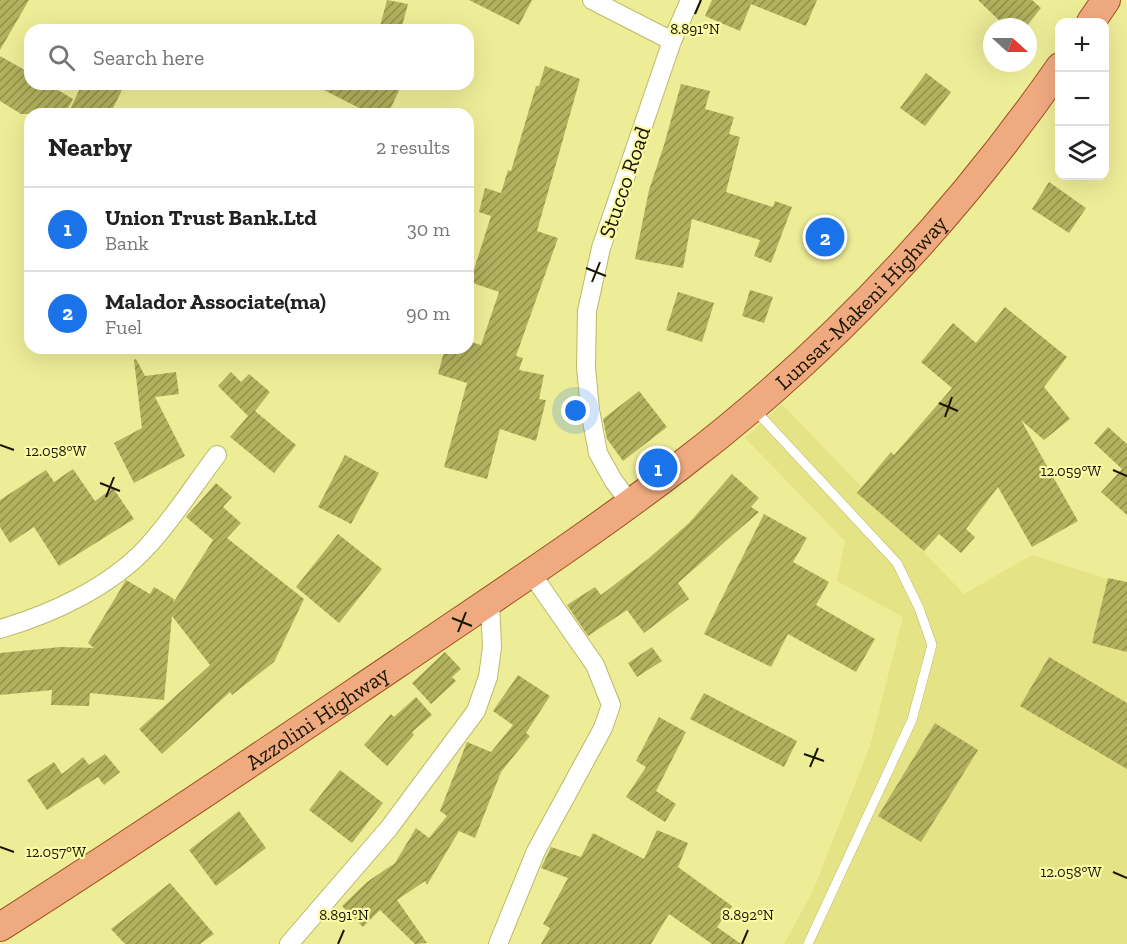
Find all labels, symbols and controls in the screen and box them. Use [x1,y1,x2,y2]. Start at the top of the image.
north arrow [983,18,1037,72]
map controls [1055,18,1109,180]
button: + [1055,18,1109,72]
text: 8.891°N [670,20,720,38]
search box [24,24,474,90]
icon: search [45,41,78,74]
text: Search here [93,44,204,71]
button: − [1055,72,1109,126]
street label: Stucco Road [593,123,656,241]
button: layers [1055,126,1109,180]
text: Nearby [48,131,132,163]
text: 2 results [376,135,450,159]
text: Union Trust Bank.Ltd [105,204,317,231]
street label: Lunsar-Makeni Highway [770,210,953,395]
pin: 2 [806,214,844,260]
text: 1 [63,217,72,241]
text: 30 m [407,217,450,241]
text: Bank [105,231,149,255]
text: Malador Associate(ma) [105,288,326,315]
text: 2 [62,301,73,325]
text: 90 m [406,301,450,325]
text: Fuel [105,315,142,339]
your location [561,396,590,425]
text: 12.058°W [26,442,86,460]
pin: 1 [638,446,678,490]
text: 12.059°W [1041,462,1101,480]
street label: Azzolini Highway [241,660,395,776]
text: 12.057°W [26,843,86,861]
text: 12.058°W [1041,863,1101,881]
text: 8.891°N [319,906,369,924]
text: 8.892°N [722,906,774,924]

